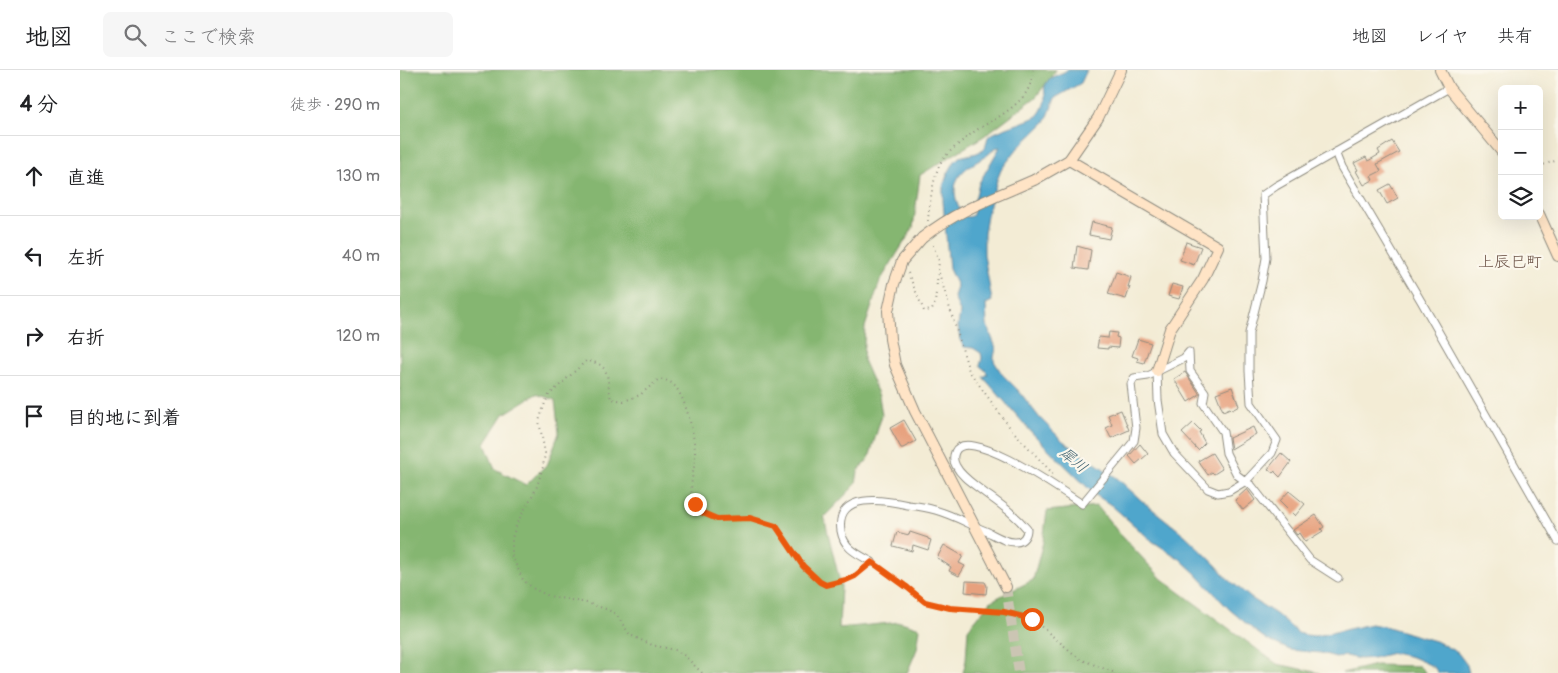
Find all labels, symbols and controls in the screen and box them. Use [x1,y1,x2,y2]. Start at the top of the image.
search box [103,12,453,57]
icon: search [121,21,149,49]
text: 地図 [25,23,73,52]
text: ここで検索 [161,25,256,49]
text: 地図 [1352,25,1388,48]
text: レイヤ [1416,25,1469,48]
text: 共有 [1497,25,1533,48]
map controls [1498,85,1543,220]
button: + [1498,85,1543,130]
text: 4 分 [20,91,58,118]
text: 徒歩 · 290 m [290,95,380,115]
button: − [1498,130,1543,175]
icon: ahead [20,162,48,190]
text: 直進 [67,166,105,190]
text: 130 m [336,166,380,186]
button: layers [1498,175,1543,220]
icon: left [20,242,48,270]
text: 左折 [67,246,105,270]
text: 40 m [342,246,380,266]
district label: 上辰巳町 [1478,252,1542,272]
icon: right [20,322,48,350]
text: 右折 [67,326,105,350]
text: 120 m [336,326,380,346]
icon: arrive [20,402,48,430]
text: 目的地に到着 [67,406,181,430]
water label: 犀川 [1056,443,1091,477]
route end [684,493,707,516]
route start [1021,608,1044,631]

